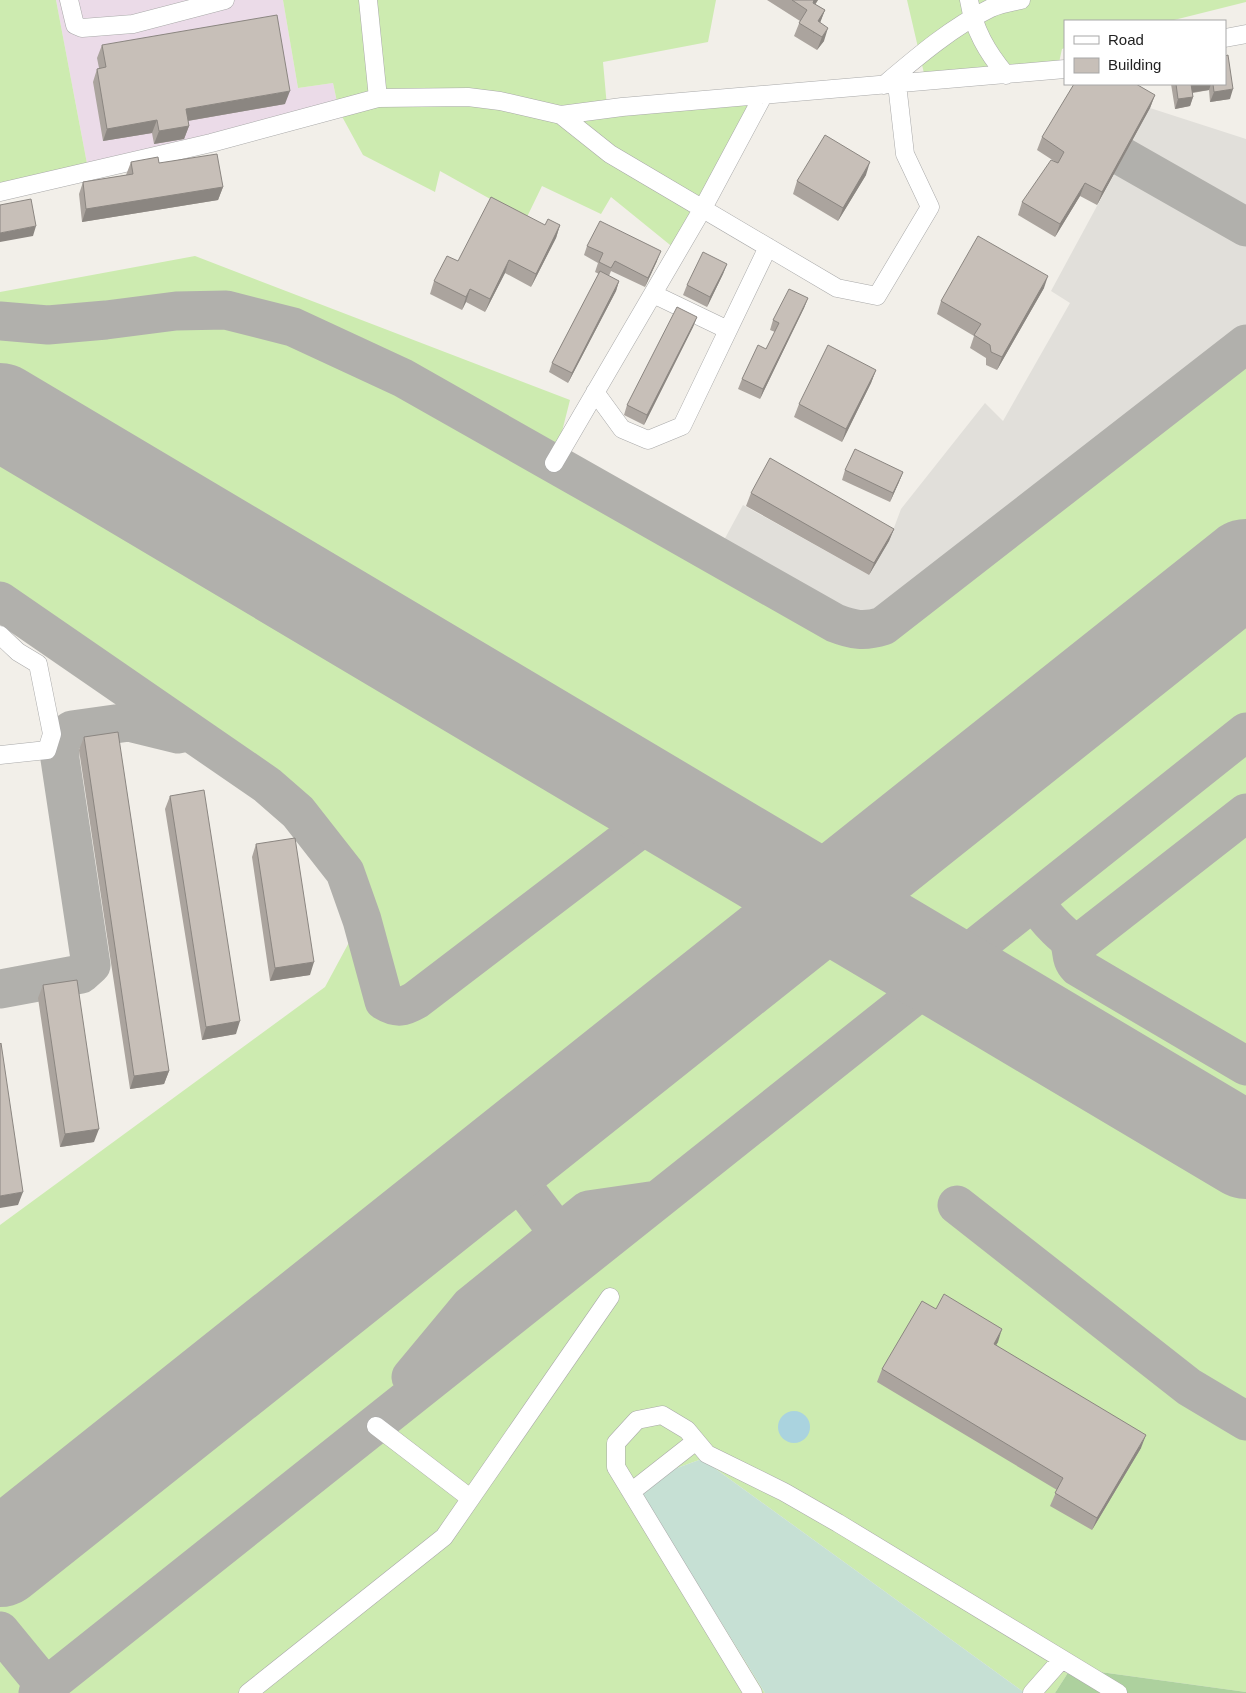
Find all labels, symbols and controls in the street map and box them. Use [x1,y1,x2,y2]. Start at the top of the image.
legend [1064,20,1226,85]
text: Road [1108,31,1144,48]
text: Building [1108,56,1161,73]

